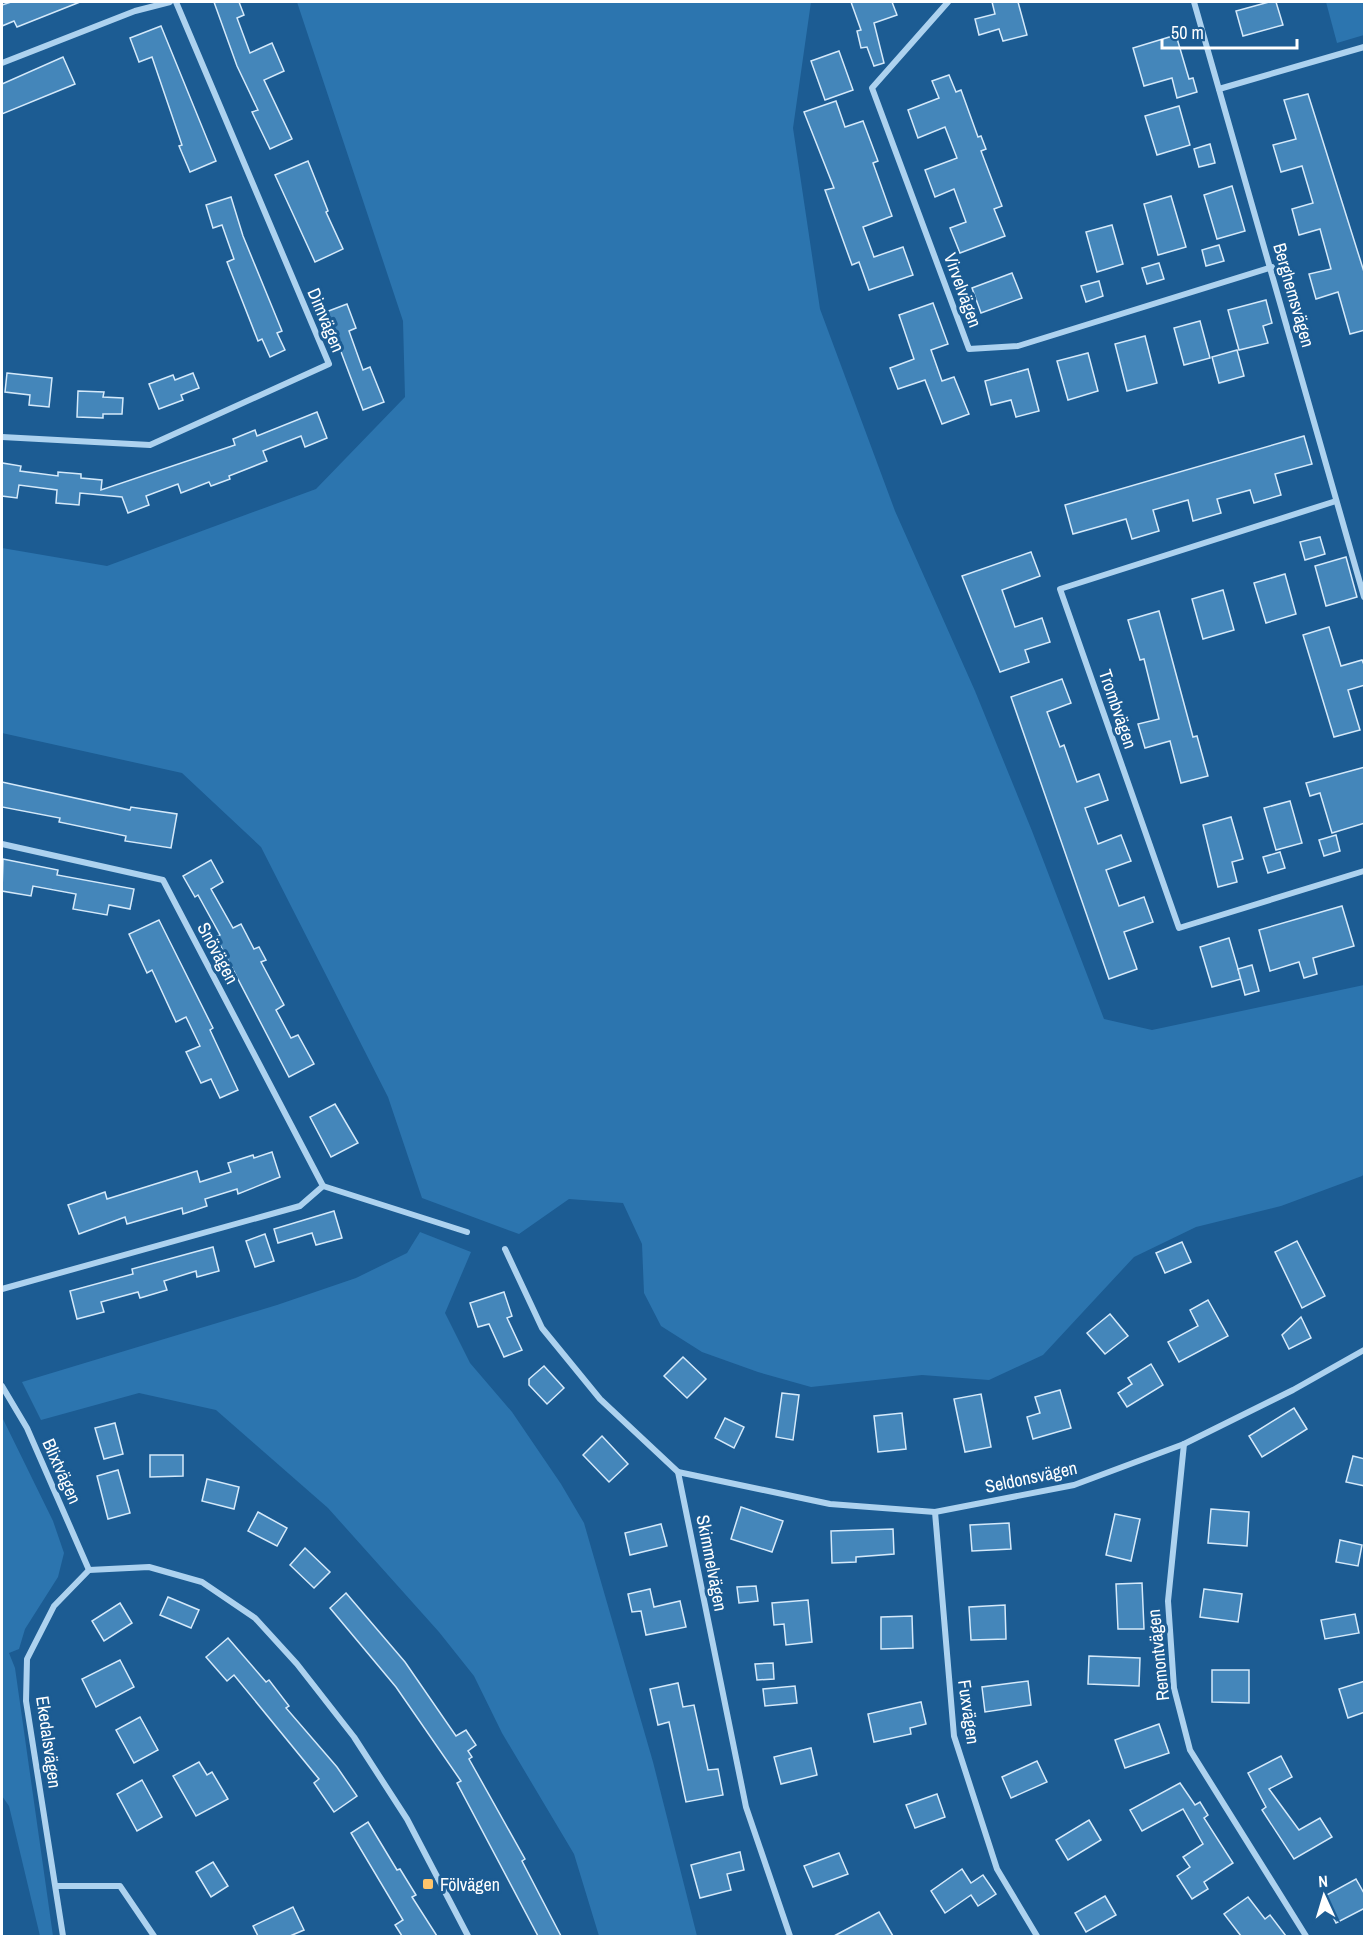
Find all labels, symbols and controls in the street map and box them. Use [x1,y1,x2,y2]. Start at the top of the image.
scale bar [1162,12,1297,50]
text: 50 m [1171,20,1204,45]
street label: Berghemsvägen [1267,240,1321,350]
street label: Virvelvägen [938,249,988,331]
street label: Dimvägen [301,284,351,356]
street label: Trombvägen [1093,666,1143,752]
street label: Snövägen [191,918,245,988]
street label: Blixtvägen [37,1434,87,1508]
street label: Seldonsvägen [983,1455,1079,1499]
street label: Skimmelvägen [690,1513,734,1613]
street label: Remontvägen [1141,1608,1175,1702]
street label: Fuxvägen [952,1678,986,1746]
street label: Ekedalsvägen [30,1694,68,1790]
north arrow [1294,1866,1354,1926]
text: N [1317,1870,1328,1892]
place label: Fölvägen [440,1872,500,1897]
marker: Fölvägen [421,1877,435,1891]

